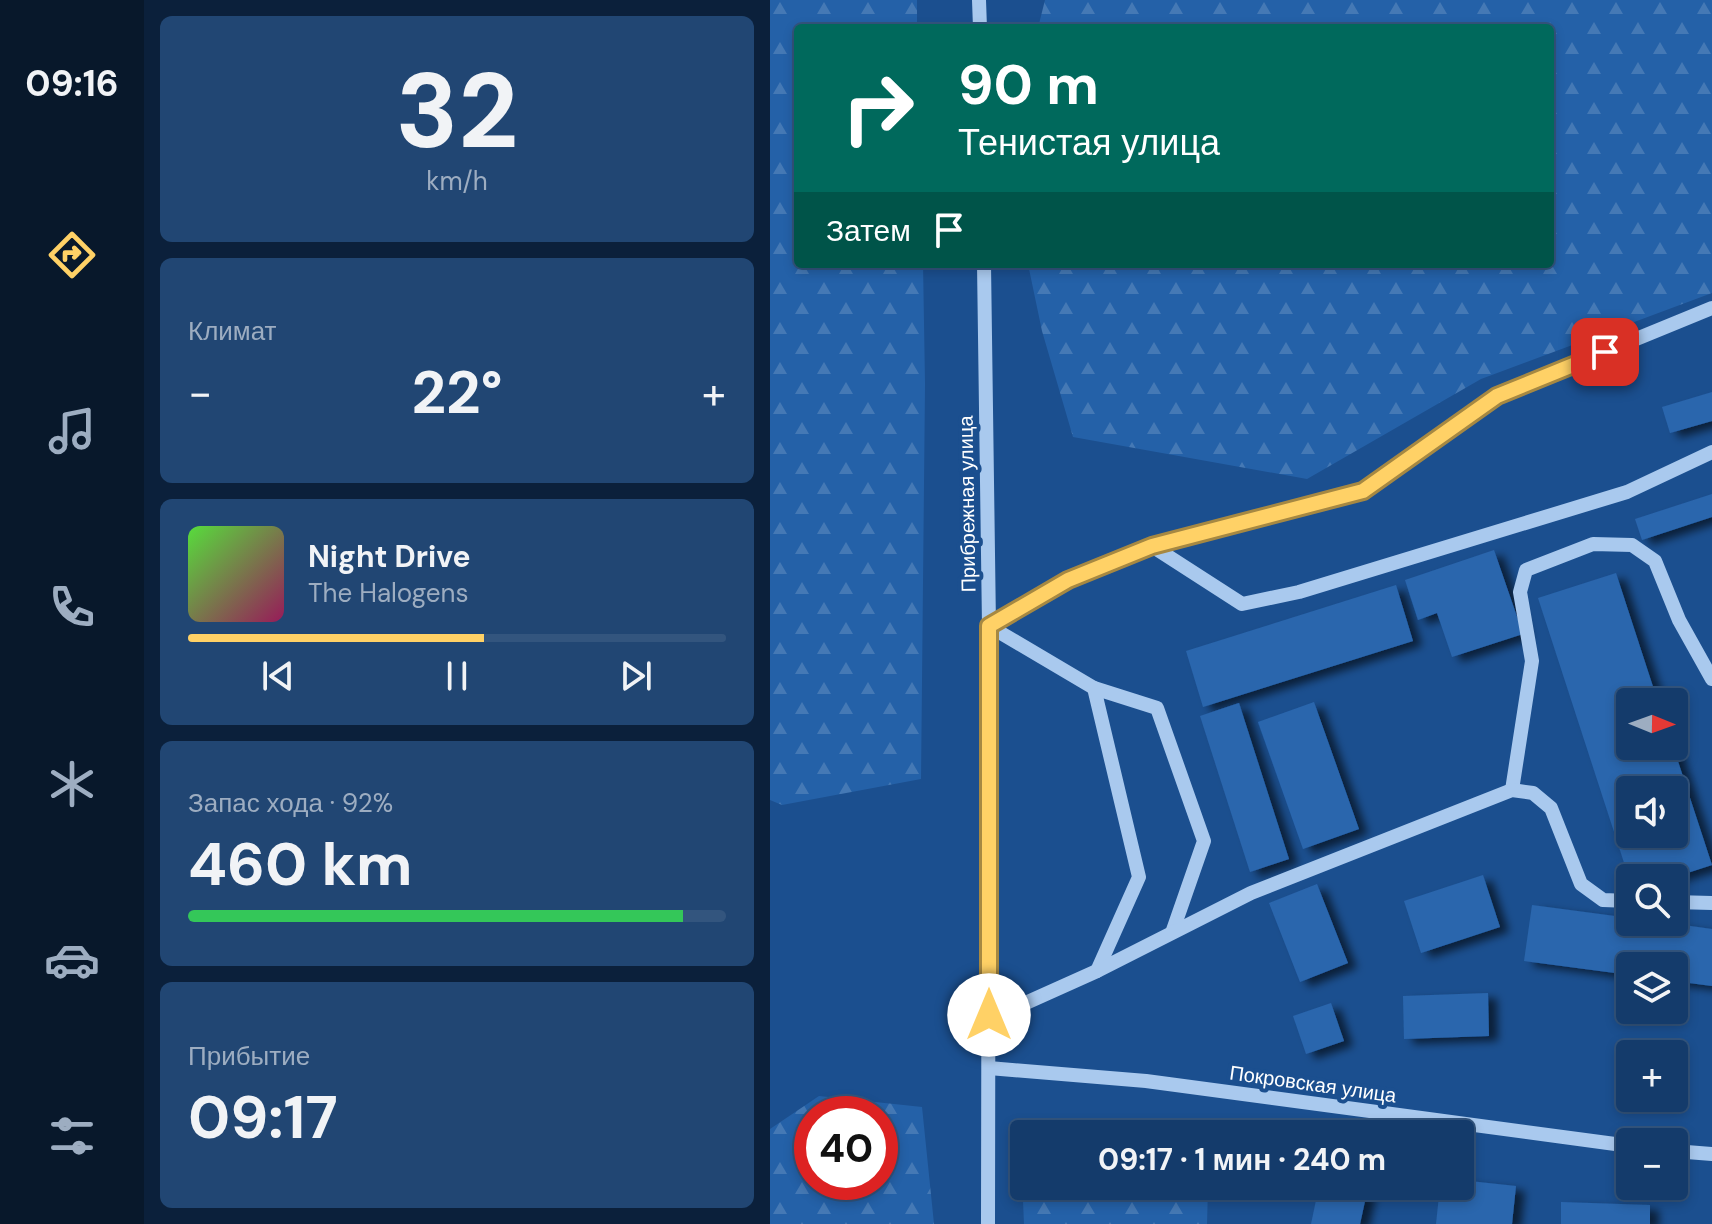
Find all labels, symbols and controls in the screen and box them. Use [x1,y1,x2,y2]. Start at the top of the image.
text: 32 [396,44,518,179]
text: 90 m [958,48,1099,121]
icon: right [826,56,930,160]
text: 09:16 [25,60,119,107]
text: Тенистая улица [958,119,1220,166]
text: km/h [426,164,488,198]
icon: arrive [927,208,971,252]
text: Затем [826,211,911,250]
icon: directions [44,227,100,283]
text: Климат [188,314,277,348]
pin [1571,318,1639,386]
icon: arrive [1583,330,1627,374]
text: 22° [411,353,503,432]
text: − [188,364,212,422]
text: + [702,364,726,422]
icon: music [44,403,100,459]
street label: Прибрежная улица [952,414,982,593]
text: Night Drive [308,537,471,576]
text: The Halogens [308,576,468,610]
icon: phone [44,579,100,635]
icon: previous [256,654,300,698]
icon: pause [435,654,479,698]
icon: next [614,654,658,698]
north arrow [1616,688,1688,760]
map controls [1616,688,1688,1200]
icon: climate [44,756,100,812]
button: sound [1616,776,1688,848]
text: Запас хода · 92% [188,786,393,820]
text: 460 km [188,825,413,904]
button: search [1616,864,1688,936]
icon: car [44,932,100,988]
button: layers [1616,952,1688,1024]
position arrow [947,973,1031,1057]
text: Прибытие [188,1039,310,1073]
button: + [1616,1040,1688,1112]
street label: Покровская улица [1228,1059,1399,1109]
text: 09:17 [188,1078,338,1157]
speed limit sign: 40 [794,1096,898,1200]
icon: filters [44,1108,100,1164]
button: − [1616,1128,1688,1200]
text: 09:17 · 1 мин · 240 m [1098,1140,1386,1179]

